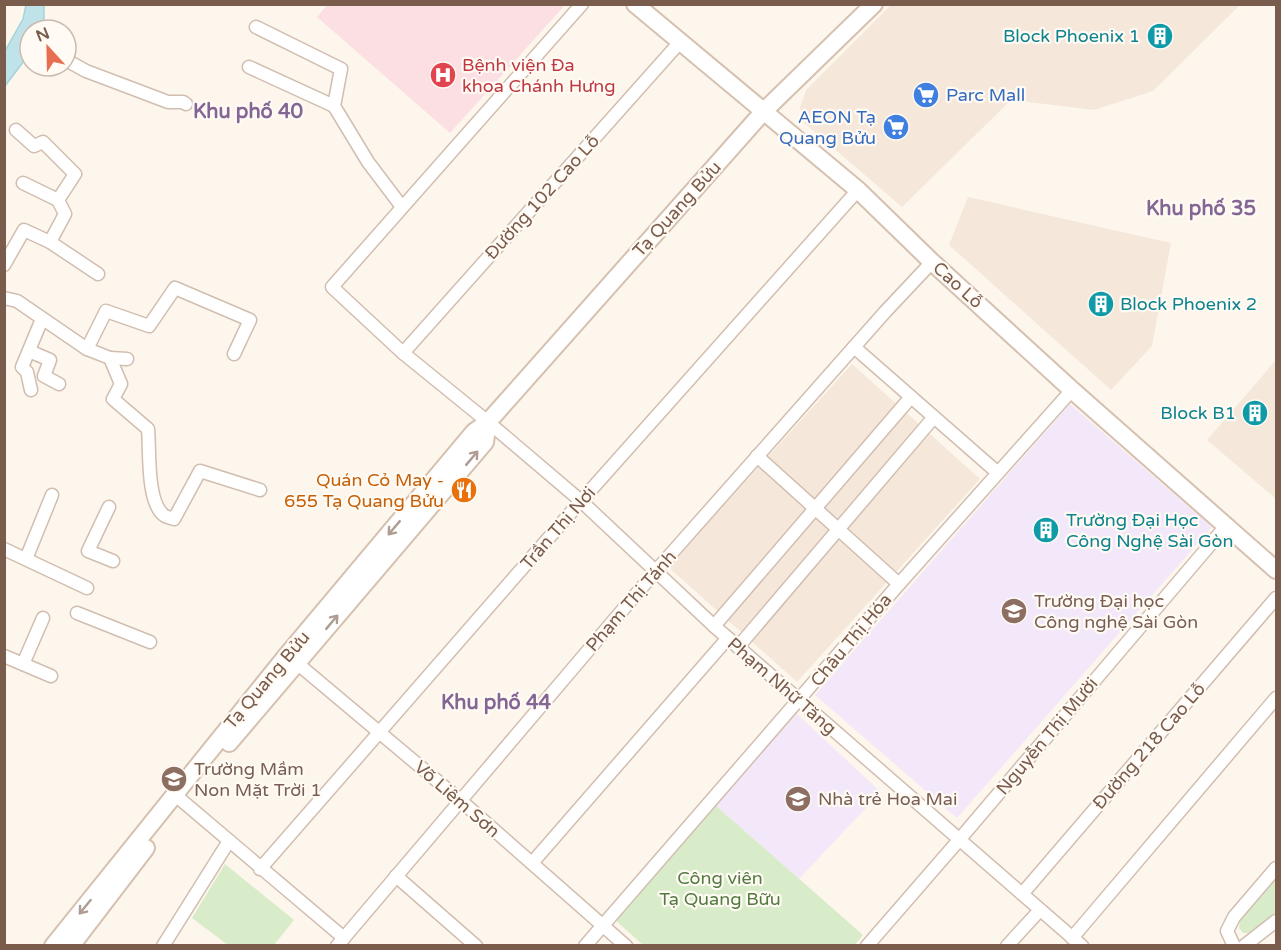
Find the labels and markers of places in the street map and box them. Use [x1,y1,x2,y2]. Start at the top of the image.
building icon: Block Phoenix 1 [1145,21,1175,51]
place label: Block Phoenix 1 [1003,25,1140,47]
place label: Bệnh viện Đa khoa Chánh Hưng [462,54,616,97]
hospital icon: Bệnh viện Đa khoa Chánh Hưng [428,60,458,90]
supermarket icon: Parc Mall [911,80,941,110]
place label: Parc Mall [946,84,1025,106]
place label: AEON Tạ Quang Bửu [779,106,876,149]
supermarket icon: AEON Tạ Quang Bửu [881,112,911,142]
building icon: Block Phoenix 2 [1086,289,1116,319]
place label: Block Phoenix 2 [1120,293,1257,315]
building icon: Block B1 [1240,398,1270,428]
place label: Block B1 [1160,402,1236,424]
place label: Quán Cỏ May - 655 Tạ Quang Bửu [284,469,444,512]
restaurant icon: Quán Cỏ May - 655 Tạ Quang Bửu [449,475,479,505]
place label: Trường Đại Học Công Nghệ Sài Gòn [1066,509,1233,552]
building icon: Trường Đại Học Công Nghệ Sài Gòn [1031,515,1061,545]
place label: Trường Đại học Công nghệ Sài Gòn [1034,590,1198,633]
school or university icon: Trường Đại học Công nghệ Sài Gòn [999,596,1029,626]
place label: Trường Mầm Non Mặt Trời 1 [194,758,322,801]
school or university icon: Trường Mầm Non Mặt Trời 1 [159,764,189,794]
school or university icon: Nhà trẻ Hoa Mai [783,784,813,814]
place label: Nhà trẻ Hoa Mai [818,788,957,810]

